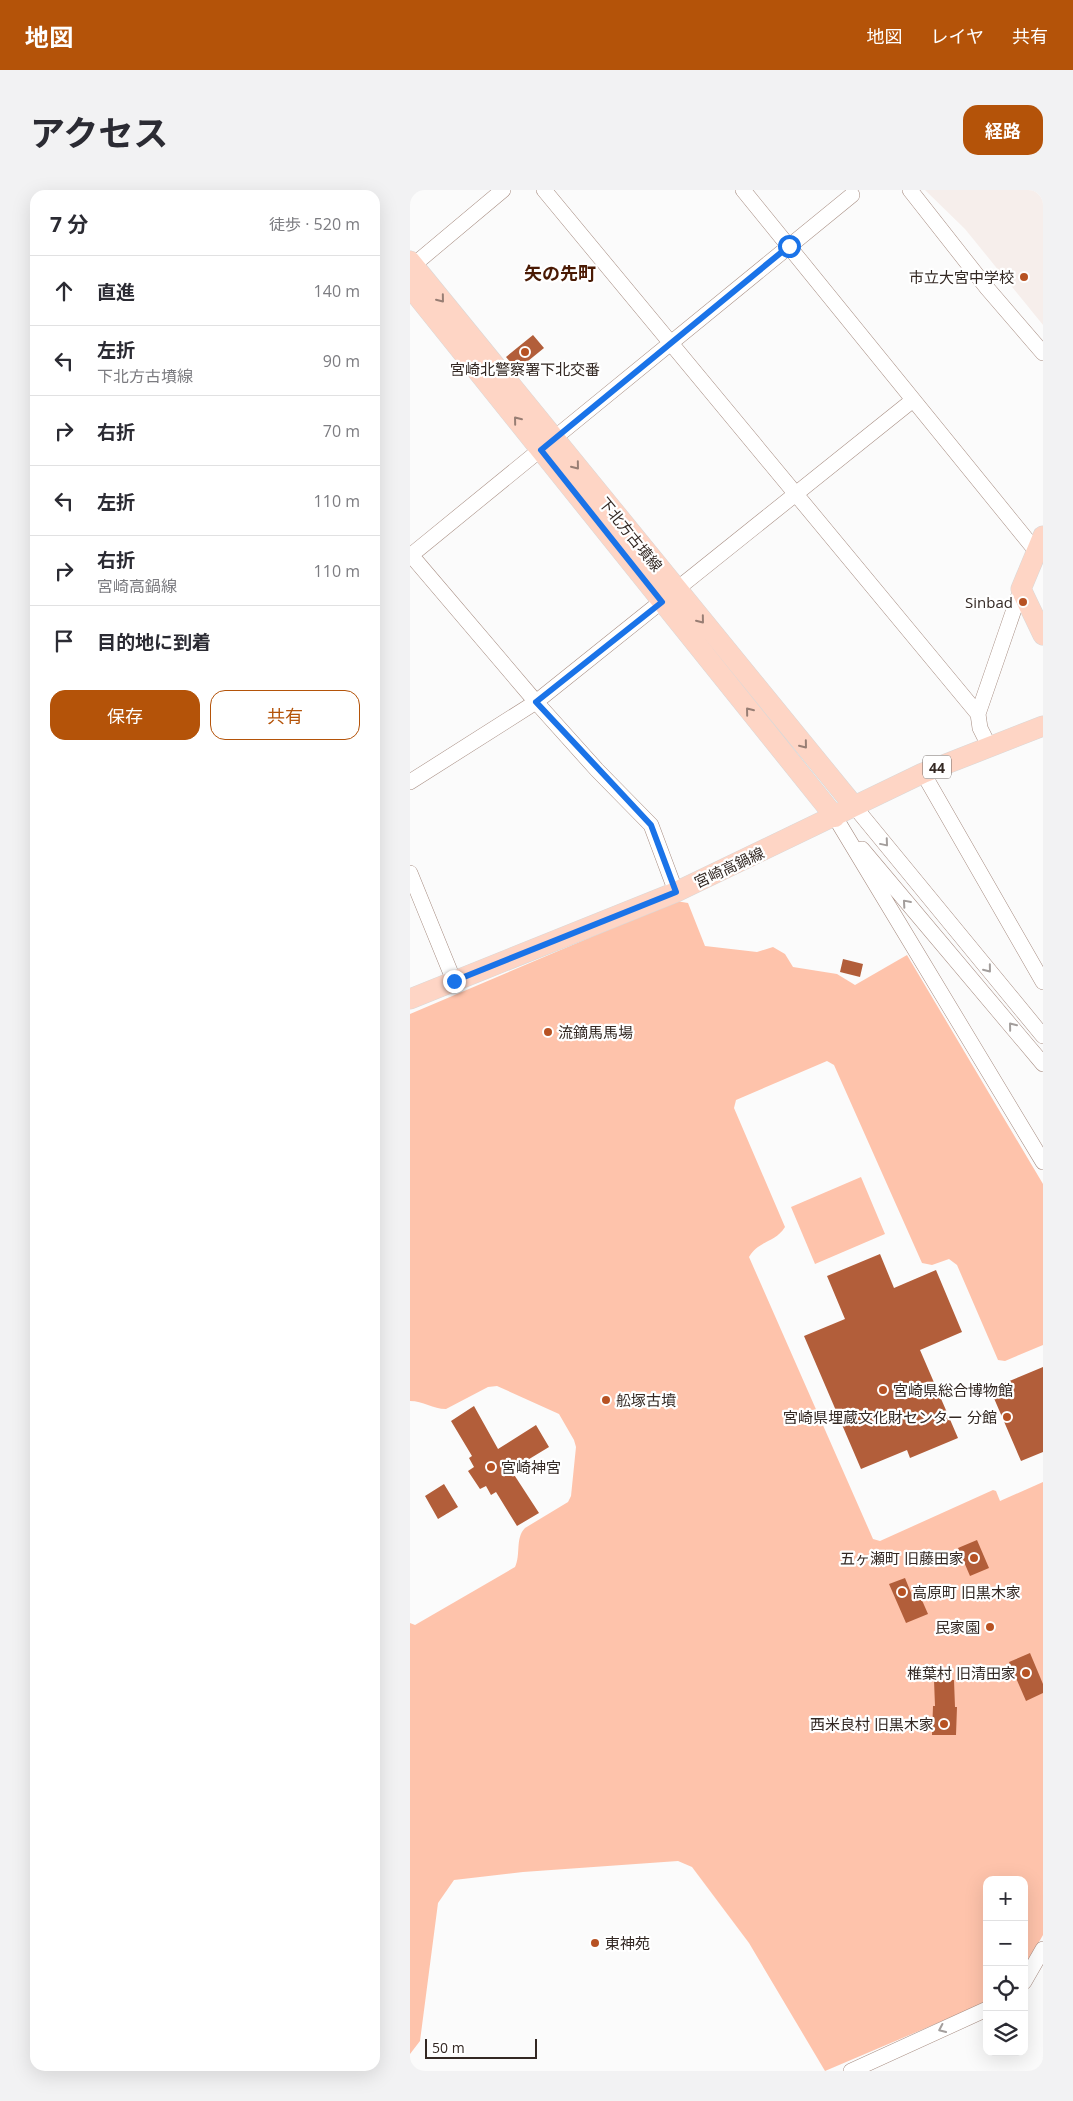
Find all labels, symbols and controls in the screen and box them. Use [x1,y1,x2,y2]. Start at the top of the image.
text: 地図 [25,20,73,53]
text: 地図 [867,24,903,48]
text: レイヤ [931,24,984,48]
text: 共有 [1012,24,1048,48]
button: 経路 [963,105,1043,155]
text: アクセス [30,109,168,156]
text: 7 分 [50,210,88,238]
text: 徒歩 · 520 m [269,213,360,235]
route start [778,235,801,258]
district label: 矢の先町 [524,261,596,285]
place label: 市立大宮中学校 [909,267,1014,287]
marker: 市立大宮中学校 [1018,271,1030,283]
icon: ahead [50,277,78,305]
text: 直進 [97,279,135,305]
text: 140 m [314,280,360,302]
one-way arrow [435,294,444,303]
text: 左折 [97,337,135,363]
marker: 宮崎北警察署下北交番 [519,346,531,358]
icon: left [50,347,78,375]
text: 90 m [323,350,360,372]
place label: 宮崎北警察署下北交番 [450,359,600,379]
text: 下北方古墳線 [97,365,193,387]
icon: right [50,417,78,445]
one-way arrow [514,417,522,426]
text: 右折 [97,419,135,445]
text: 70 m [323,420,360,442]
one-way arrow [570,461,579,470]
icon: left [50,487,78,515]
text: 左折 [97,489,135,515]
text: 110 m [314,490,360,512]
street label: 下北方古墳線 [595,493,667,575]
text: 右折 [97,547,135,573]
icon: right [50,557,78,585]
text: 110 m [314,560,360,582]
text: 宮崎高鍋線 [97,575,177,597]
place label: Sinbad [965,592,1013,612]
marker: Sinbad [1017,596,1029,608]
one-way arrow [695,614,704,623]
icon: arrive [50,627,78,655]
text: 目的地に到着 [97,629,211,655]
button: 保存 [50,690,200,740]
button: 共有 [210,690,360,740]
one-way arrow [747,708,755,717]
one-way arrow [798,739,806,748]
road number: 44 [923,756,951,778]
one-way arrow [879,838,888,847]
street label: 宮崎高鍋線 [691,842,767,892]
one-way arrow [903,899,912,908]
one-way arrow [983,963,991,972]
route end [443,970,466,993]
place label: 流鏑馬馬場 [558,1022,633,1042]
one-way arrow [1009,1023,1018,1032]
marker: 流鏑馬馬場 [542,1026,554,1038]
place label: 宮崎県総合博物館 [893,1380,1013,1400]
marker: 宮崎県総合博物館 [877,1384,889,1396]
place label: 舩塚古墳 [616,1390,676,1410]
marker: 舩塚古墳 [600,1394,612,1406]
place label: 宮崎県埋蔵文化財センター 分館 [783,1407,997,1427]
marker: 宮崎県埋蔵文化財センター 分館 [1001,1411,1013,1423]
place label: 宮崎神宮 [501,1457,561,1477]
marker: 宮崎神宮 [485,1461,497,1473]
place label: 五ヶ瀬町 旧藤田家 [840,1548,964,1568]
marker: 五ヶ瀬町 旧藤田家 [968,1552,980,1564]
place label: 高原町 旧黒木家 [912,1582,1021,1602]
marker: 高原町 旧黒木家 [896,1586,908,1598]
place label: 民家園 [935,1617,980,1637]
marker: 民家園 [984,1621,996,1633]
place label: 椎葉村 旧清田家 [907,1663,1016,1683]
marker: 椎葉村 旧清田家 [1020,1667,1032,1679]
place label: 西米良村 旧黒木家 [810,1714,934,1734]
marker: 西米良村 旧黒木家 [938,1718,950,1730]
map controls [983,1876,1028,2056]
button: + [983,1876,1028,1921]
button: − [983,1921,1028,1966]
place label: 東神苑 [605,1933,650,1953]
marker: 東神苑 [589,1937,601,1949]
button: locate [983,1966,1028,2011]
button: layers [983,2011,1028,2056]
one-way arrow [938,2023,947,2034]
scale bar [425,2036,538,2059]
text: 50 m [432,2038,465,2057]

